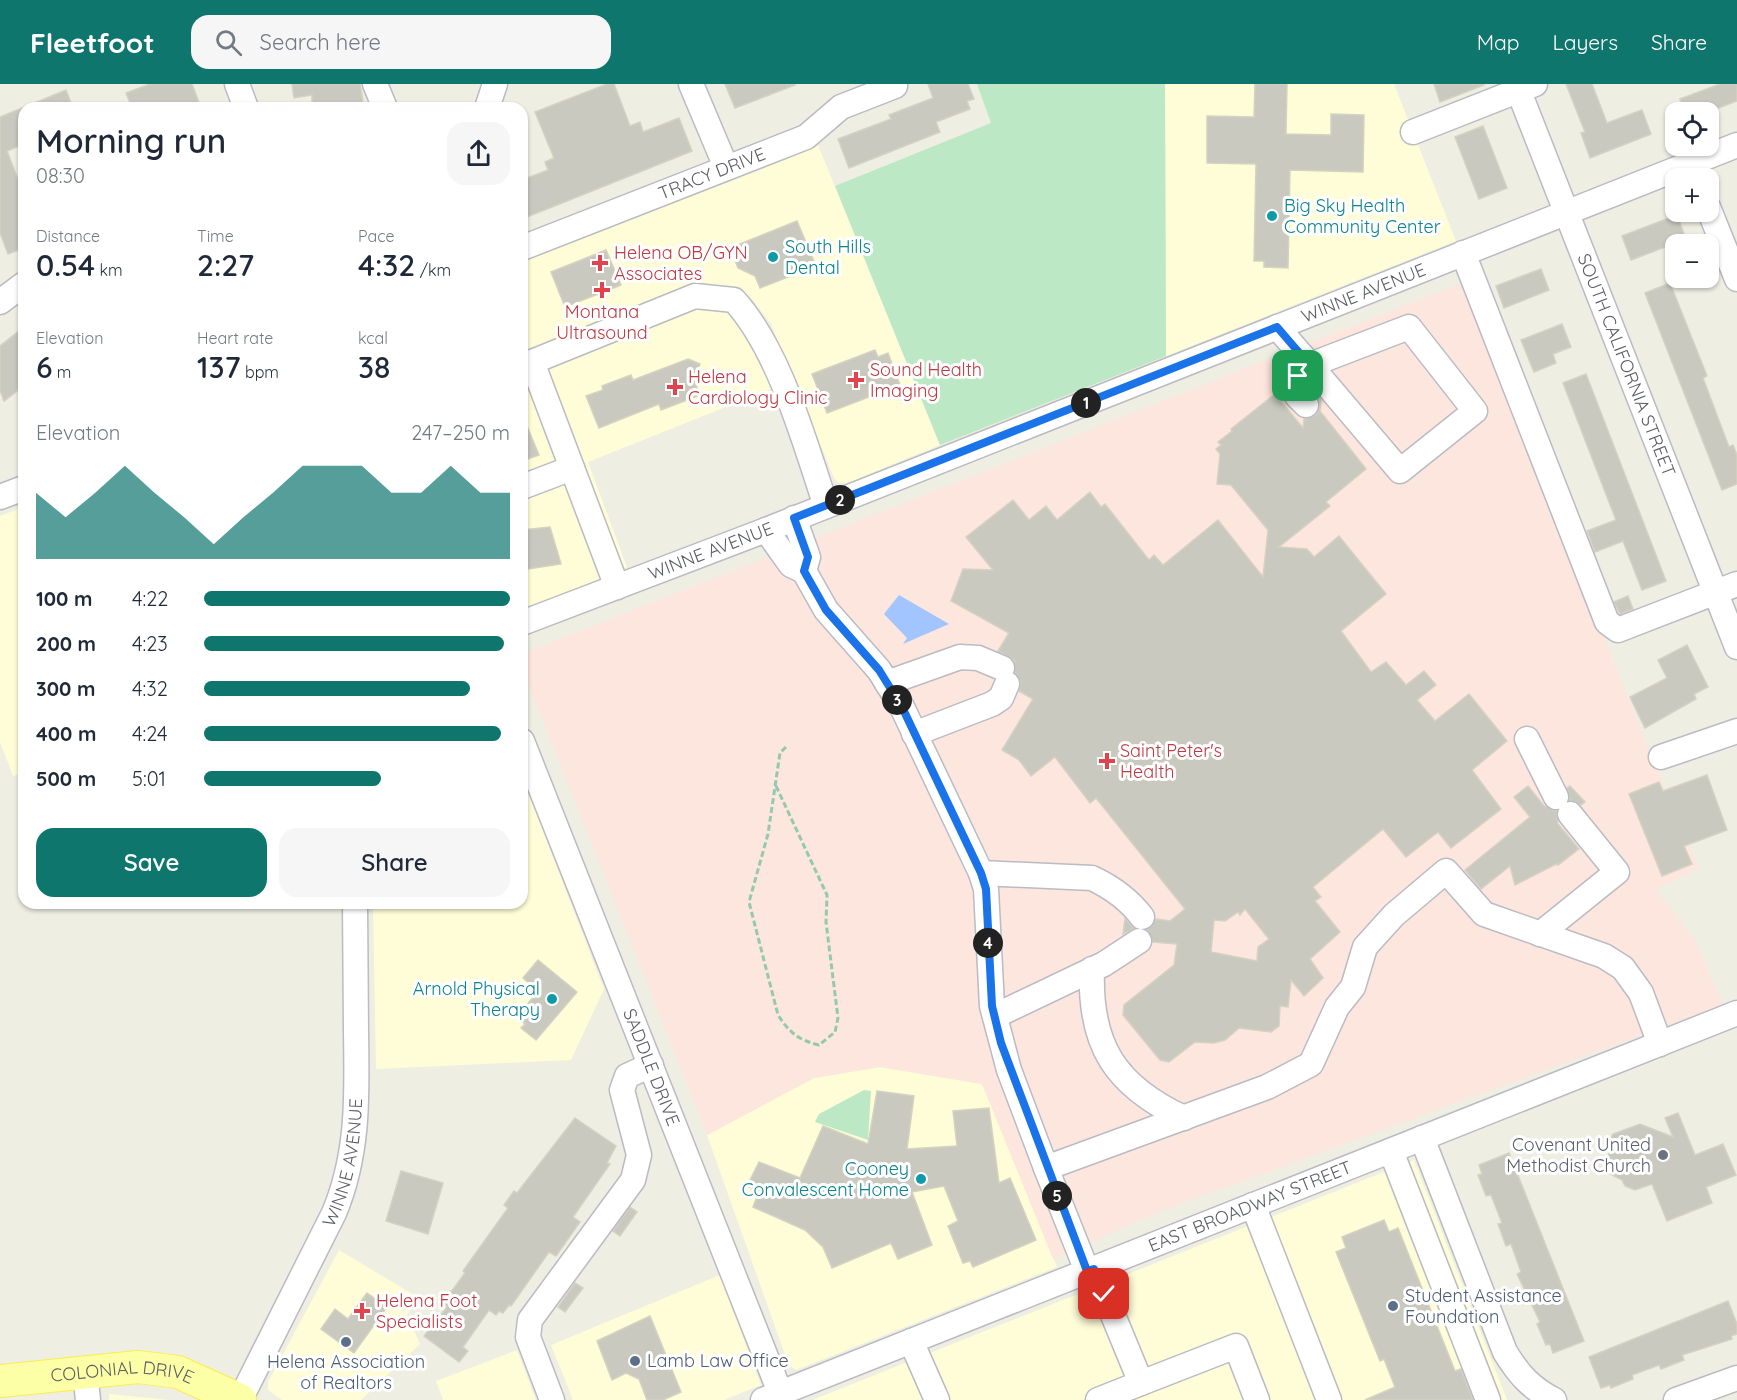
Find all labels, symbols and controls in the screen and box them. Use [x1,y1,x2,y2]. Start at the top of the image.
search box [191,15,611,69]
text: Fleetfoot [30,25,155,60]
icon: search [212,26,245,59]
text: Search here [260,28,381,56]
text: Map [1477,29,1520,55]
text: Layers [1553,29,1618,55]
text: Share [1651,29,1707,55]
map controls [1665,102,1719,288]
button: locate [1665,102,1719,156]
text: Morning run [36,120,226,161]
button: share [447,122,510,185]
street label: TRACY DRIVE [655,142,769,205]
text: 08:30 [36,163,85,188]
button: + [1665,168,1719,222]
place label: Big Sky Health Community Center [1284,194,1441,238]
marker: Big Sky Health Community Center [1265,209,1279,223]
text: Distance [36,226,100,246]
text: Time [197,226,234,246]
text: Pace [358,226,394,246]
button: − [1665,234,1719,288]
place label: South Hills Dental [785,235,871,279]
place label: Helena OB/GYN Associates [614,241,748,285]
text: 0.54 [36,246,95,284]
text: 2:27 [197,246,254,284]
text: 4:32 [358,246,415,284]
marker: South Hills Dental [766,250,780,264]
street label: SOUTH CALIFORNIA STREET [1573,250,1681,480]
marker: Helena OB/GYN Associates [591,254,609,272]
street label: WINNE AVENUE [1298,258,1429,328]
text: km [95,260,123,280]
text: /km [415,260,451,280]
marker: Montana Ultrasound [593,281,611,299]
place label: Montana Ultrasound [556,300,648,344]
text: Elevation [36,328,103,348]
text: Heart rate [197,328,273,348]
text: kcal [358,328,388,348]
text: 6 [36,348,52,386]
text: 137 [197,348,241,386]
text: 38 [358,348,390,386]
pin [1272,350,1323,401]
place label: Sound Health Imaging [870,358,982,402]
icon: arrive [1281,359,1314,392]
text: m [52,362,71,382]
text: bpm [241,362,279,382]
place label: Helena Cardiology Clinic [688,365,827,409]
marker: Sound Health Imaging [847,371,865,389]
marker: Helena Cardiology Clinic [666,378,684,396]
pin: 1 [1071,388,1101,418]
text: 1 [1083,393,1089,413]
text: Elevation [36,420,120,445]
text: 247–250 m [411,420,510,445]
pin: 2 [825,485,855,515]
text: 2 [835,490,845,510]
street label: WINNE AVENUE [645,516,776,585]
text: 100 m [36,586,92,611]
text: 4:22 [132,586,168,611]
text: 200 m [36,631,96,656]
text: 4:23 [132,631,168,656]
text: 300 m [36,676,95,701]
text: 4:32 [132,676,168,701]
pin: 3 [882,685,912,715]
text: 3 [893,690,901,710]
text: 400 m [36,721,96,746]
text: 4:24 [132,721,168,746]
place label: Saint Peter's Health [1120,739,1222,783]
marker: Saint Peter's Health [1098,752,1116,770]
text: 500 m [36,766,96,791]
text: 5:01 [132,766,166,791]
button: Save [36,828,267,897]
button: Share [279,828,510,897]
pin: 4 [973,928,1003,958]
text: 4 [983,933,993,953]
place label: Arnold Physical Therapy [413,977,540,1021]
marker: Arnold Physical Therapy [545,992,559,1006]
street label: SADDLE DRIVE [618,1005,685,1129]
street label: WINNE AVENUE [317,1098,367,1231]
place label: Covenant United Methodist Church [1506,1133,1651,1177]
marker: Covenant United Methodist Church [1656,1148,1670,1162]
street label: EAST BROADWAY STREET [1145,1155,1355,1257]
place label: Cooney Convalescent Home [742,1157,909,1201]
marker: Cooney Convalescent Home [914,1172,928,1186]
pin: 5 [1042,1181,1072,1211]
text: 5 [1052,1186,1062,1206]
pin [1078,1268,1129,1319]
icon: check [1087,1277,1120,1310]
place label: Student Assistance Foundation [1405,1284,1562,1328]
place label: Helena Foot Specialists [376,1289,477,1333]
marker: Student Assistance Foundation [1386,1299,1400,1313]
marker: Helena Foot Specialists [353,1302,371,1320]
marker: Helena Association of Realtors [339,1335,353,1349]
place label: Lamb Law Office [647,1349,789,1372]
place label: Helena Association of Realtors [267,1350,425,1394]
marker: Lamb Law Office [628,1354,642,1368]
street label: COLONIAL DRIVE [49,1355,198,1389]

